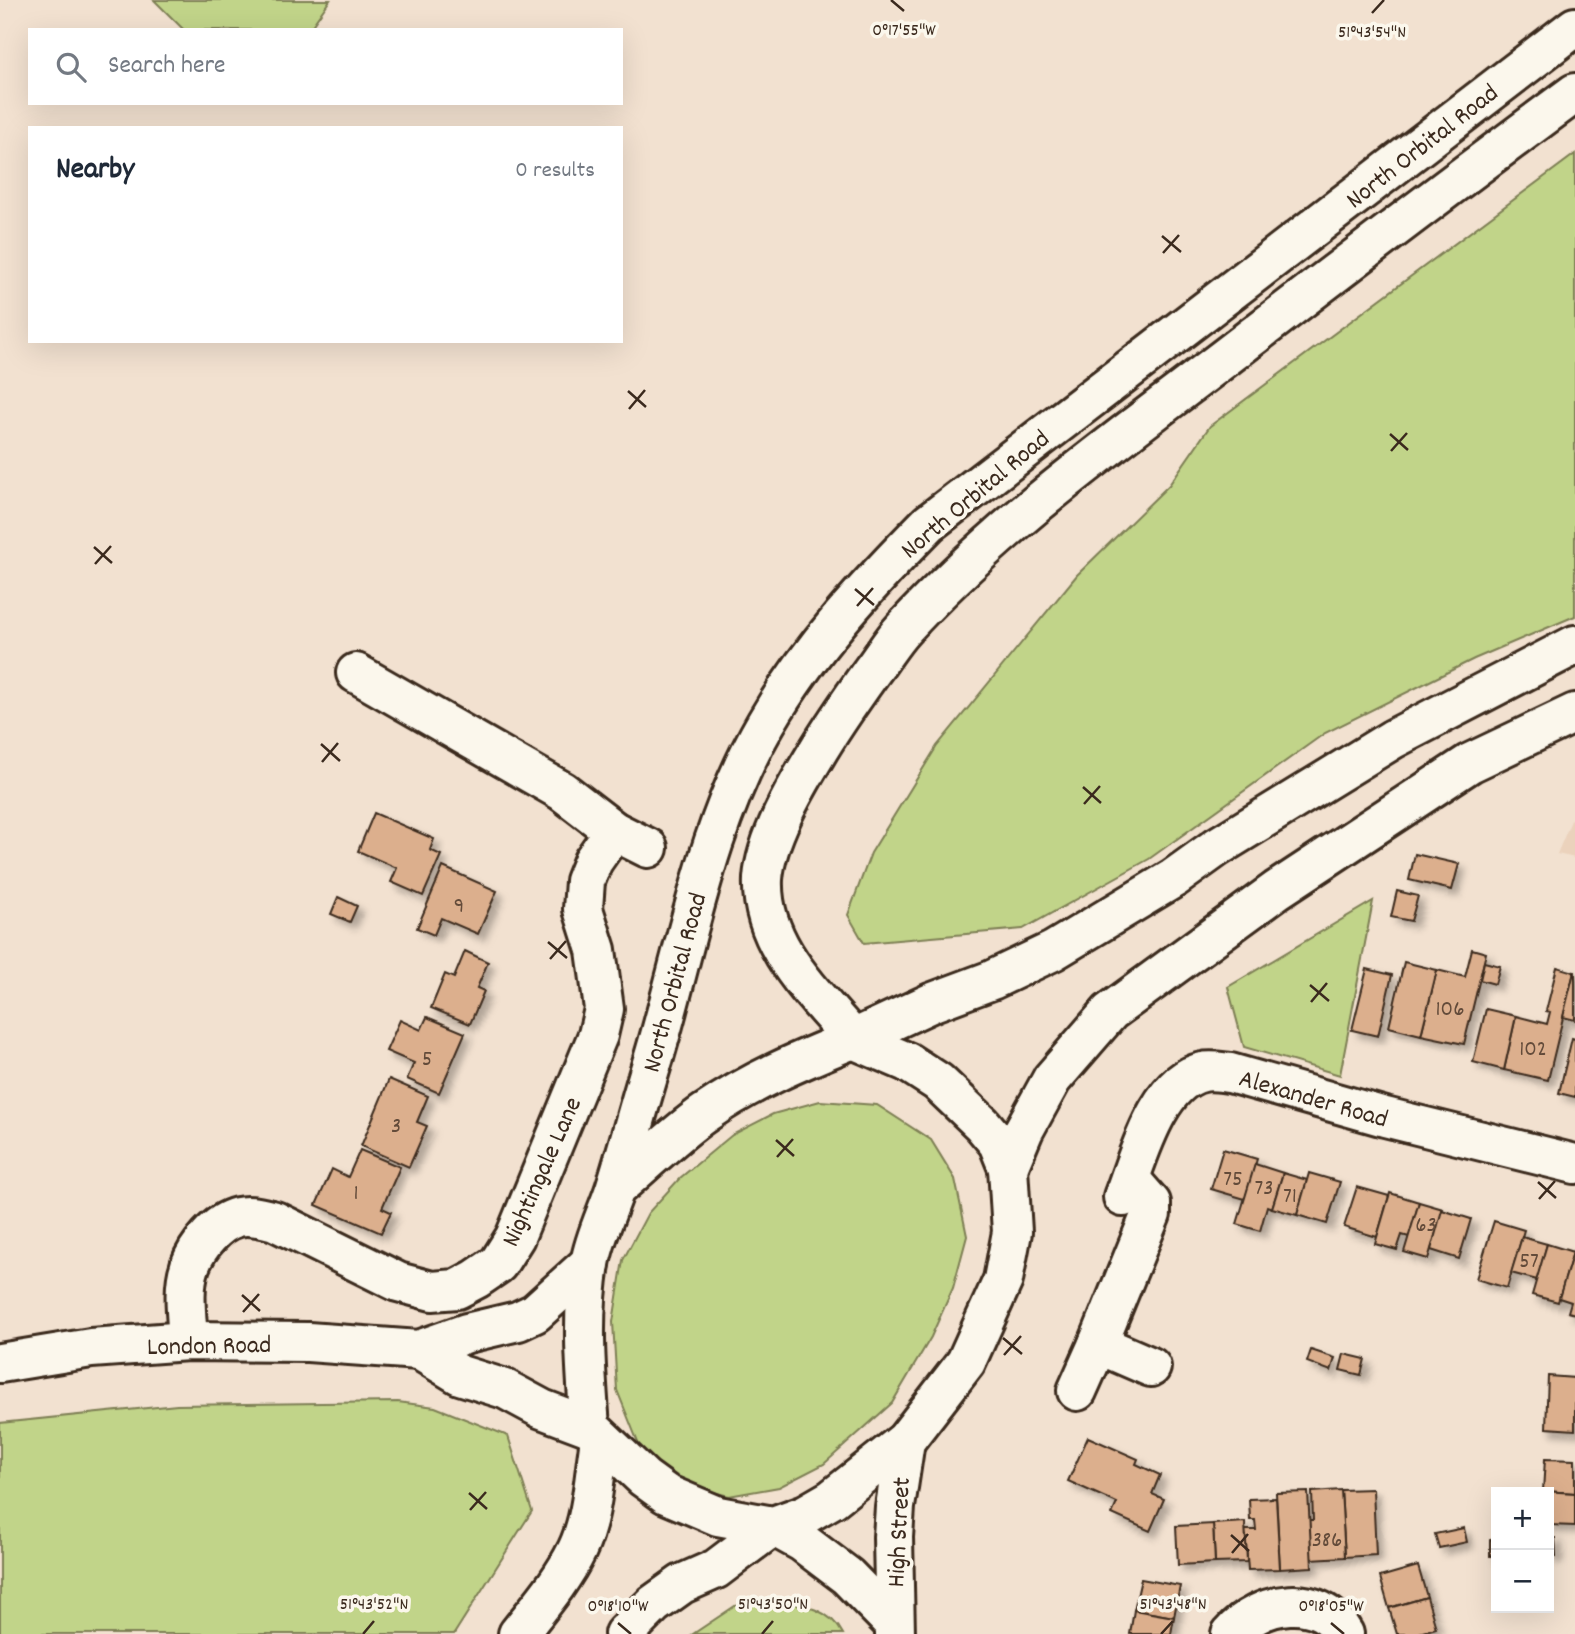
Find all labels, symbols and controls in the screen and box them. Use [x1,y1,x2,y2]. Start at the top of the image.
text: 0°17'55"W [872,19,936,44]
text: 51°43'54"N [1338,21,1406,46]
search box [28,28,623,105]
icon: search [52,48,90,86]
text: Search here [108,48,226,85]
street label: North Orbital Road [1339,76,1507,219]
text: Nearby [56,150,134,193]
text: 0 results [515,155,595,188]
street label: North Orbital Road [894,422,1059,569]
street label: North Orbital Road [635,889,718,1077]
house number: 9 [454,891,464,924]
house number: 106 [1436,994,1464,1027]
house number: 102 [1519,1034,1547,1067]
house number: 5 [422,1044,432,1077]
street label: Alexander Road [1234,1061,1392,1139]
street label: Nightingale Lane [494,1091,593,1253]
house number: 3 [391,1111,401,1144]
house number: 75 [1223,1164,1243,1197]
house number: 73 [1254,1173,1274,1206]
house number: 1 [353,1178,359,1211]
house number: 71 [1283,1181,1297,1214]
house number: 63 [1415,1210,1437,1243]
house number: 57 [1519,1246,1539,1279]
street label: London Road [146,1328,272,1367]
street label: High Street [879,1476,922,1588]
map controls [1491,1487,1554,1613]
button: + [1491,1487,1554,1550]
house number: 386 [1312,1525,1342,1558]
button: − [1491,1550,1554,1613]
text: 51°43'52"N [340,1593,408,1618]
text: 51°43'50"N [738,1593,808,1618]
text: 51°43'48"N [1139,1593,1207,1618]
text: 0°18'10"W [588,1595,649,1620]
text: 0°18'05"W [1298,1595,1364,1620]

